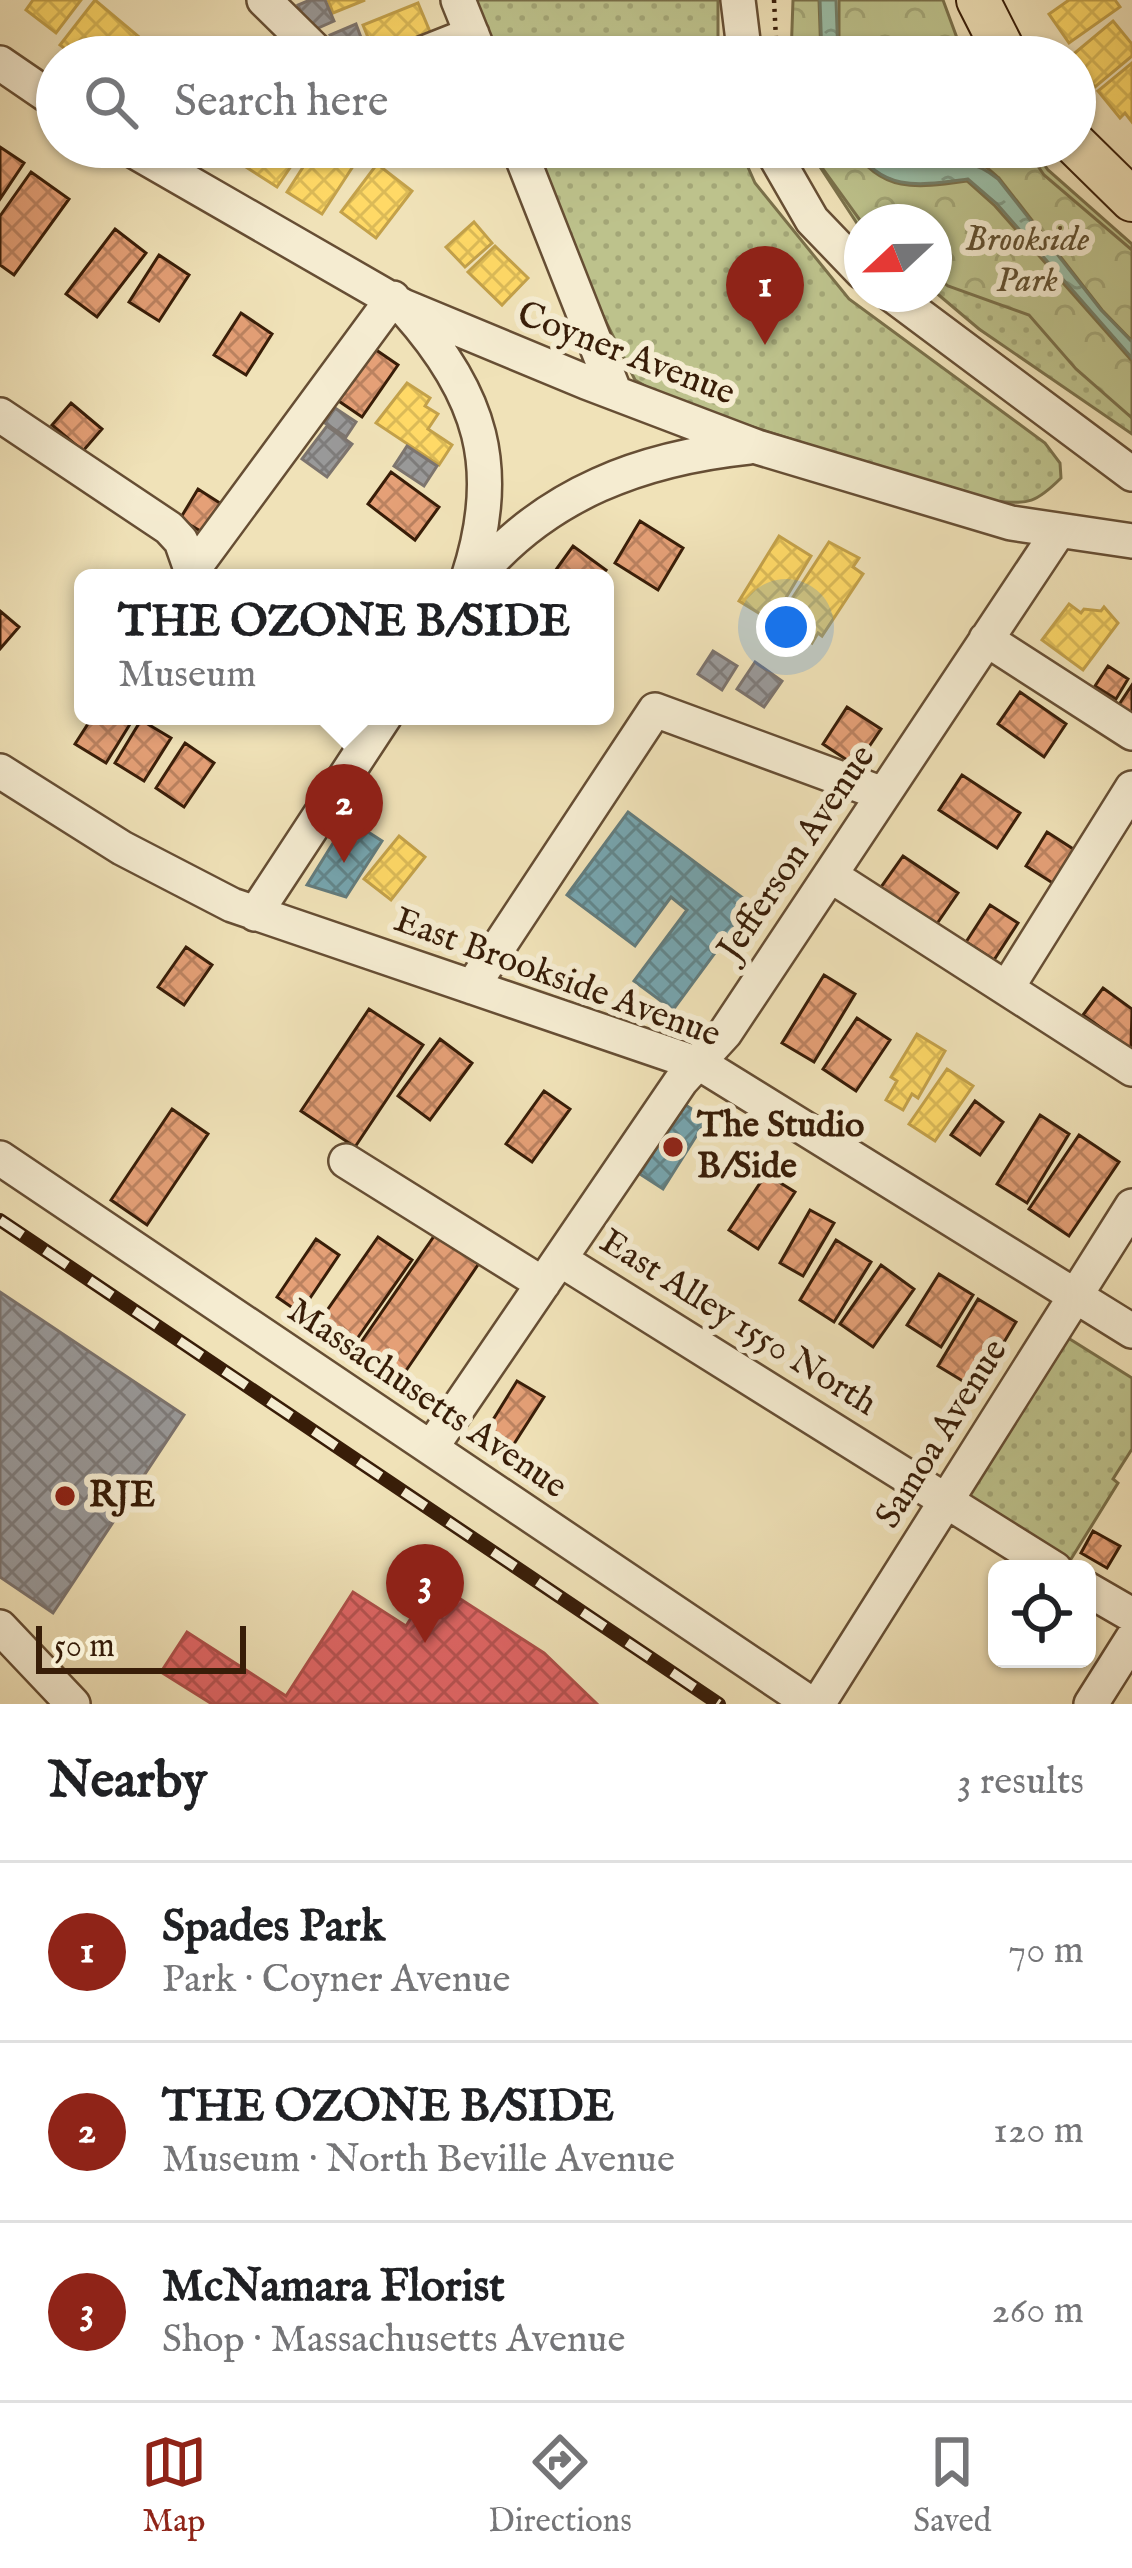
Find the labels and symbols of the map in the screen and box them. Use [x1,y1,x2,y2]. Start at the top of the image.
north arrow [844,204,952,312]
park label: Brookside Park [965,217,1089,304]
pin: 1 [726,246,804,345]
street label: Coyner Avenue [511,291,741,417]
your location [756,597,816,657]
street label: Jefferson Avenue [706,736,886,973]
pin: 2 [305,764,383,863]
street label: East Brookside Avenue [387,898,727,1058]
place label: The Studio B/Side [696,1103,864,1190]
marker: The Studio B/Side [660,1134,686,1160]
street label: East Alley 1550 North [591,1219,885,1427]
street label: Massachusetts Avenue [278,1288,576,1510]
street label: Samoa Avenue [866,1331,1018,1537]
place label: RJE [89,1473,155,1519]
marker: RJE [52,1483,78,1509]
pin: 3 [386,1544,464,1643]
scale bar [36,1620,246,1673]

